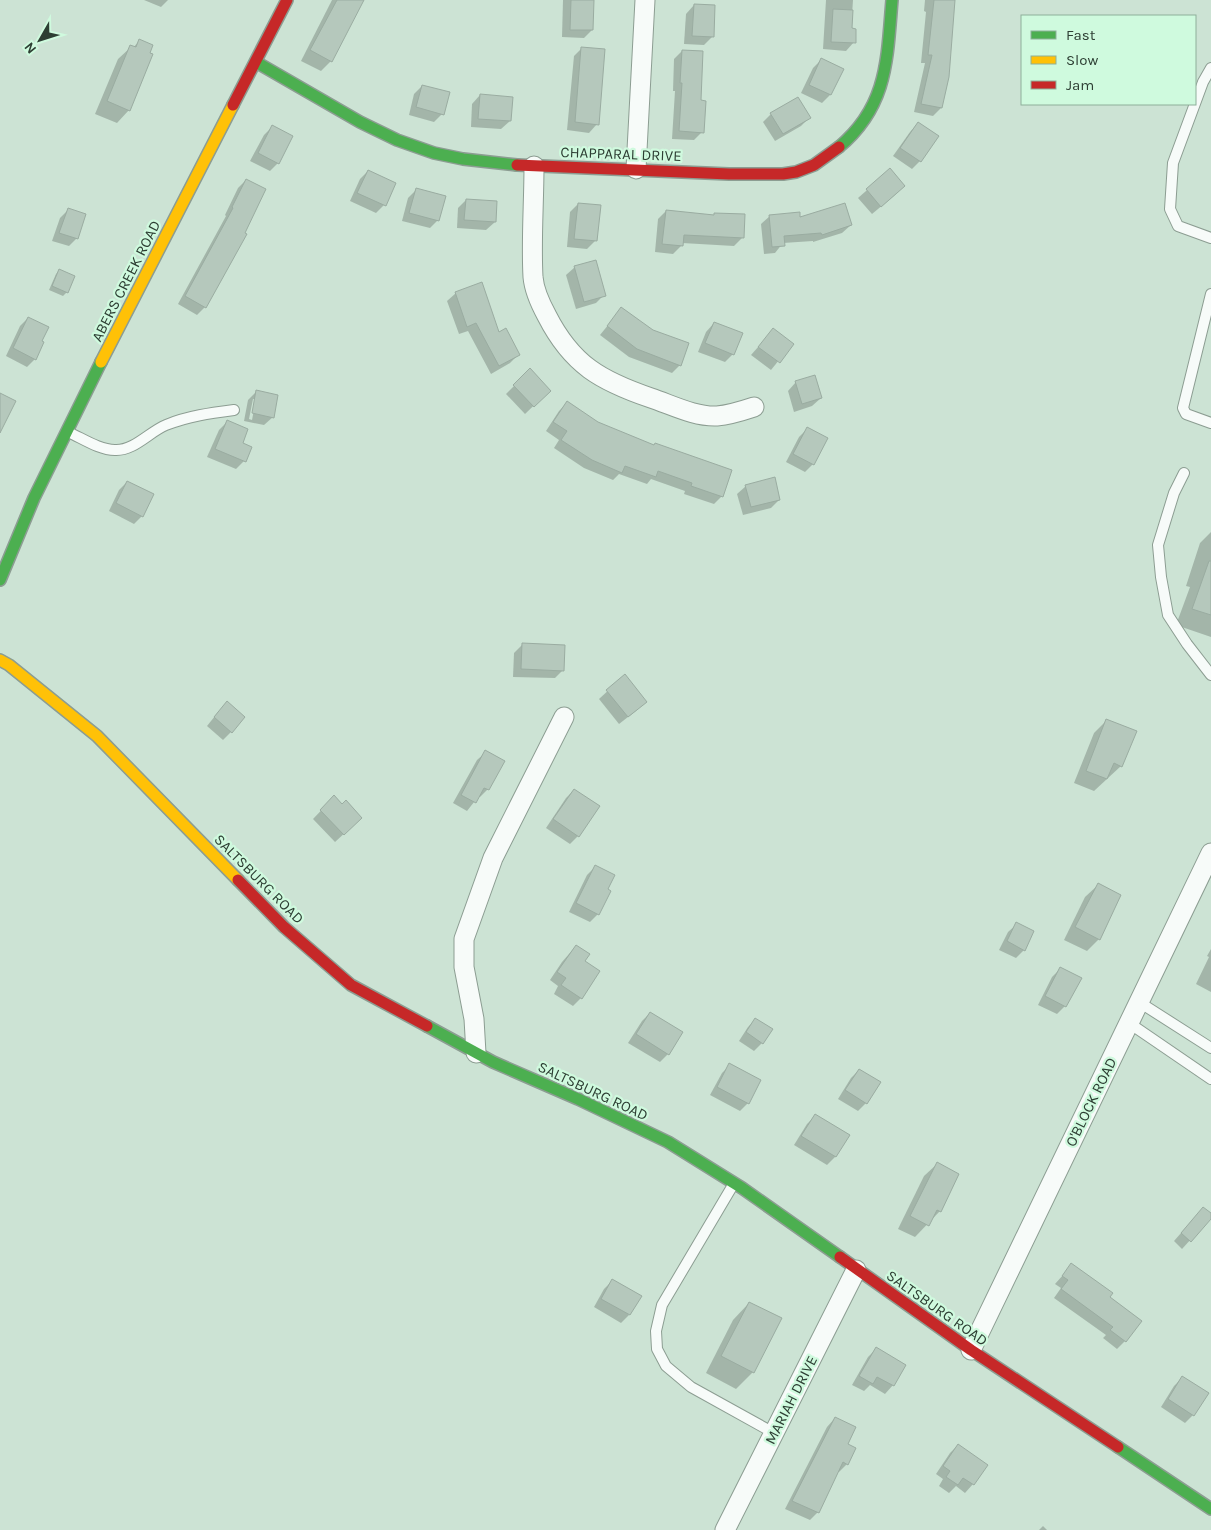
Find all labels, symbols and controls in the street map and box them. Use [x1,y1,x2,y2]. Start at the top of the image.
north arrow [15,15,65,65]
legend [1021,15,1196,105]
text: Fast [1066,26,1096,44]
text: N [21,39,40,57]
text: Slow [1066,51,1098,69]
text: Jam [1066,76,1094,94]
street label: CHAPPARAL DRIVE [560,143,682,165]
street label: ABERS CREEK ROAD [88,217,164,345]
street label: SALTSBURG ROAD [210,830,308,928]
street label: O'BLOCK ROAD [1062,1054,1120,1150]
street label: SALTSBURG ROAD [535,1058,651,1124]
street label: SALTSBURG ROAD [883,1266,991,1350]
street label: MARIAH DRIVE [761,1353,821,1447]

